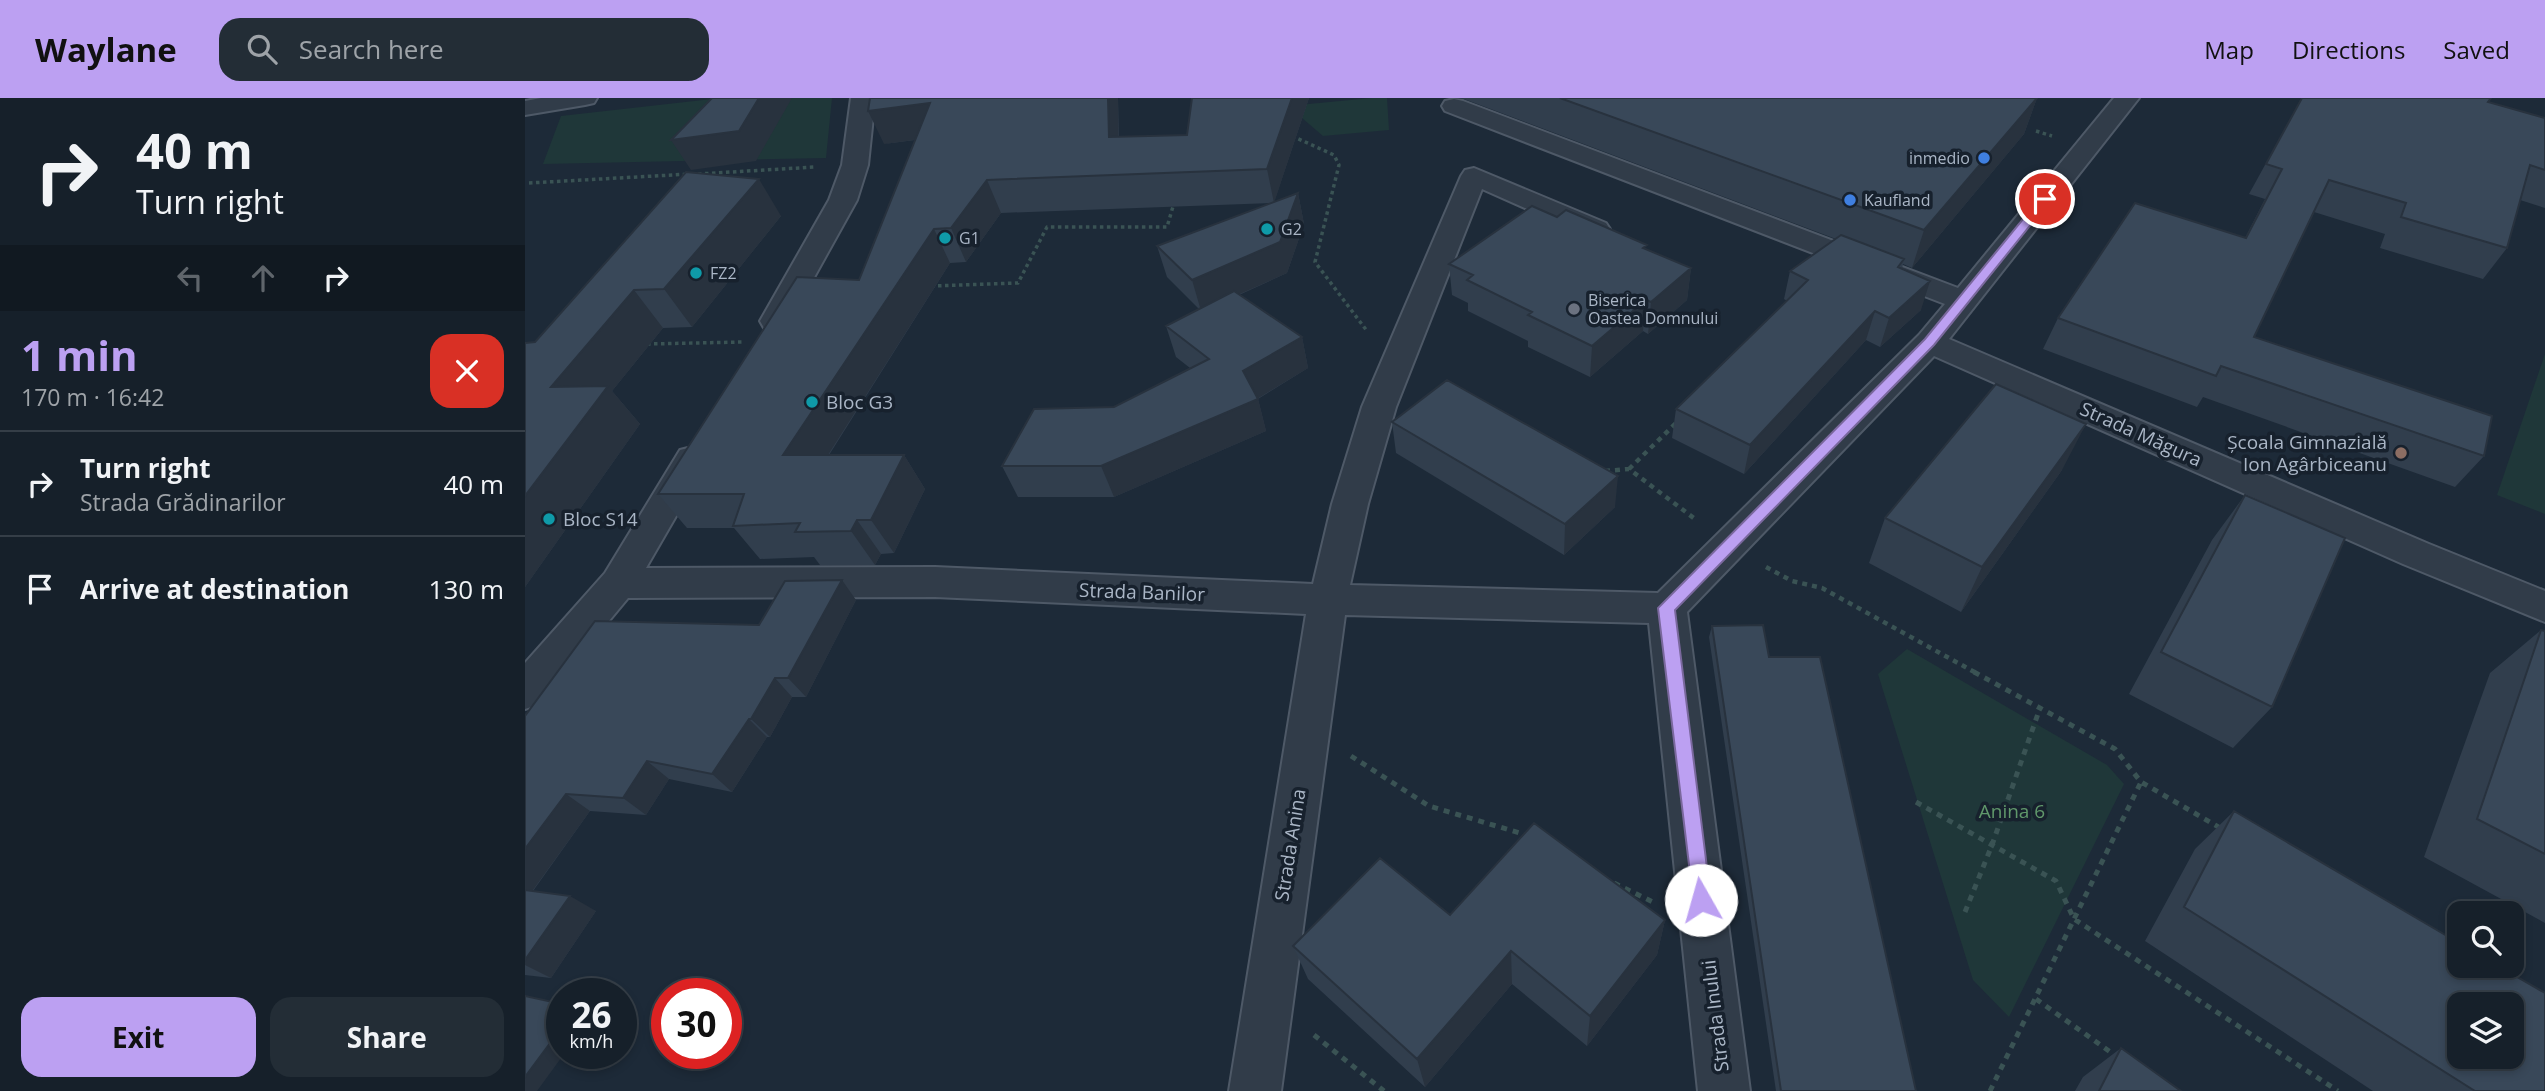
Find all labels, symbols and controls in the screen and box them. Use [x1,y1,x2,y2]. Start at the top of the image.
search box [219,18,709,81]
text: Waylane [35,27,177,72]
icon: search [243,30,281,68]
text: Search here [299,31,444,67]
text: Map [2204,33,2254,66]
text: Directions [2292,33,2405,66]
text: Saved [2443,33,2510,66]
text: 40 m [136,117,253,183]
icon: right [21,126,112,217]
place label: inmedio [1909,147,1970,169]
marker: inmedio [1976,150,1992,166]
pin [2015,169,2075,229]
text: Turn right [136,180,284,223]
icon: arrive [2026,180,2064,218]
place label: Kaufland [1864,189,1930,211]
marker: Kaufland [1842,192,1858,208]
place label: G2 [1281,218,1302,240]
marker: G2 [1259,221,1275,237]
place label: G1 [959,227,980,249]
marker: G1 [937,230,953,246]
icon: left [171,259,209,297]
icon: ahead [244,259,282,297]
icon: right [317,259,355,297]
place label: FZ2 [710,262,737,284]
marker: FZ2 [688,265,704,281]
place label: Biserica Oastea Domnului [1588,289,1718,329]
marker: Biserica Oastea Domnului [1566,301,1582,317]
text: 1 min [21,326,138,383]
button: close [430,334,504,408]
text: 170 m · 16:42 [21,381,164,413]
place label: Bloc G3 [826,389,893,415]
marker: Bloc G3 [804,394,820,410]
street label: Strada Măgura [2076,396,2206,472]
place label: Școala Gimnazială Ion Agârbiceanu [2227,429,2387,477]
marker: Școala Gimnazială Ion Agârbiceanu [2393,445,2409,461]
text: Turn right [80,450,211,486]
icon: right [21,465,59,503]
text: 40 m [443,466,504,502]
text: Strada Grădinarilor [80,486,286,518]
place label: Bloc S14 [563,506,638,532]
marker: Bloc S14 [541,511,557,527]
icon: arrive [21,570,59,608]
text: Arrive at destination [80,571,349,607]
text: 130 m [429,571,504,607]
street label: Strada Banilor [1079,577,1206,607]
street label: Strada Anina [1268,787,1312,903]
park label: Anina 6 [1979,798,2045,824]
position arrow [1664,863,1738,937]
map controls [2447,901,2524,1069]
button: search [2447,901,2524,978]
street label: Strada Inului [1695,959,1735,1073]
speed limit sign: 30 [651,978,742,1069]
text: 26 [571,991,612,1038]
button: layers [2447,992,2524,1069]
button: Exit [21,997,256,1077]
button: Share [270,997,504,1077]
text: km/h [570,1029,613,1053]

